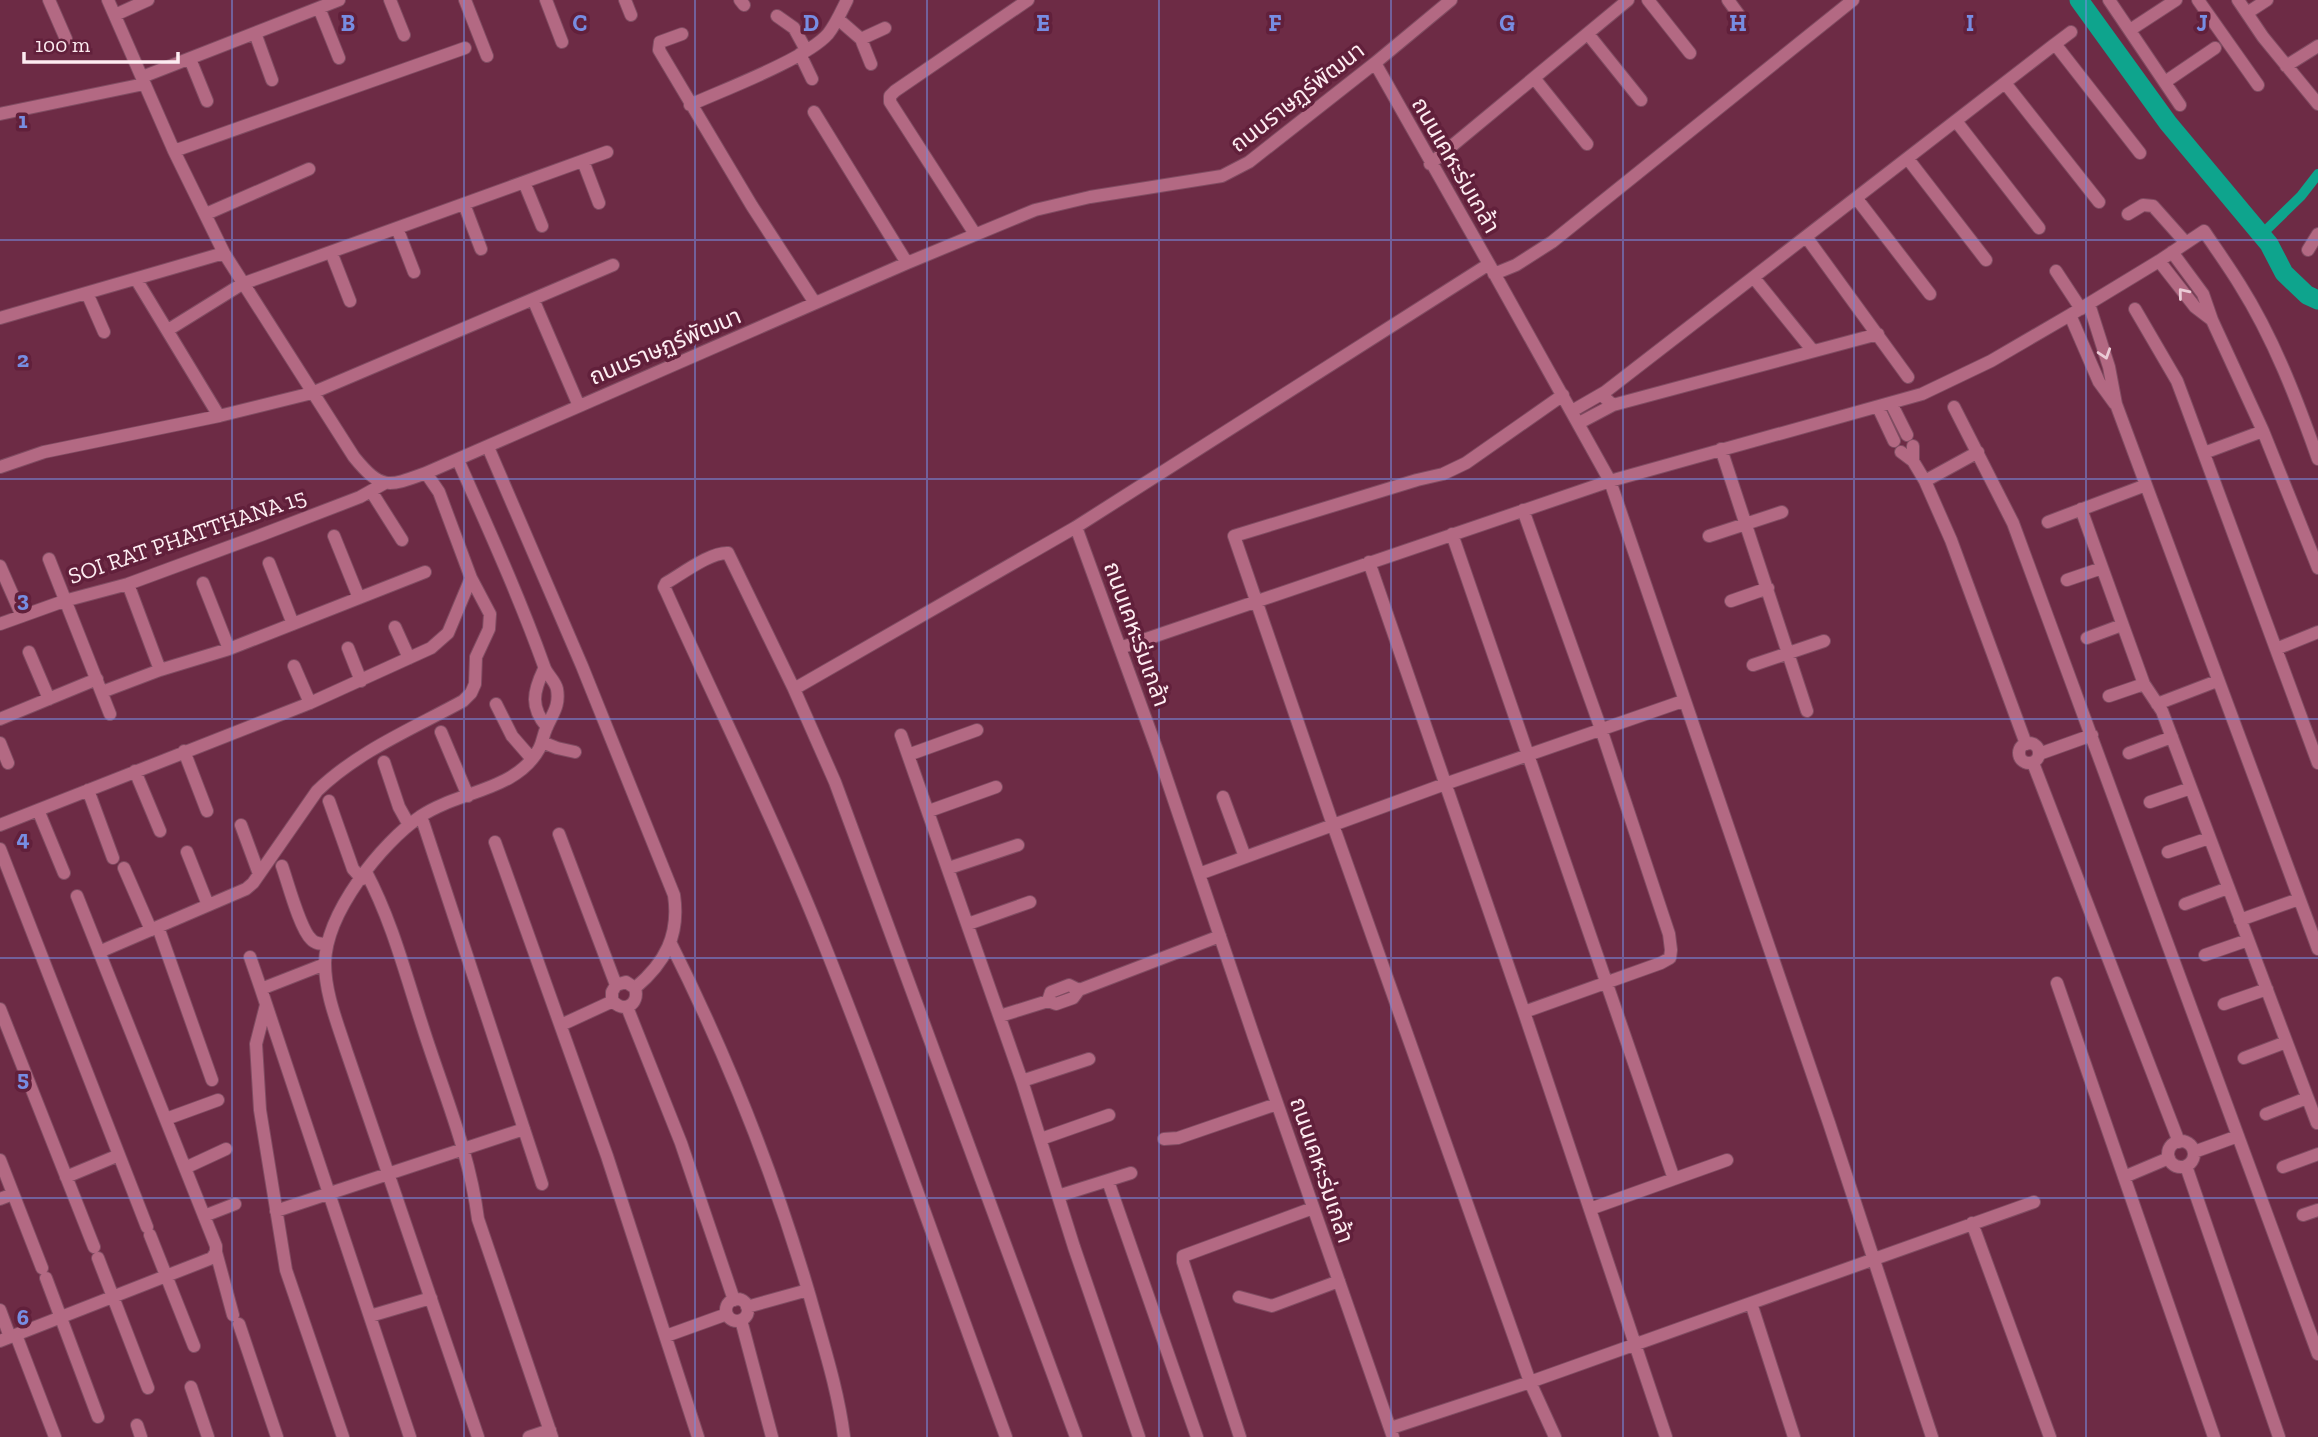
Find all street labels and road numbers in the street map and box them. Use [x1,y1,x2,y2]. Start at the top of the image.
street label: ถนนราษฏร์พัฒนา [1224,36,1370,158]
street label: ถนนเคหะร่มเกล้า [1406,92,1506,238]
street label: ถนนราษฏร์พัฒนา [585,301,745,391]
street label: SOI RAT PHATTHANA 15 [64,482,310,590]
street label: ถนนเคหะร่มเกล้า [1098,558,1176,710]
street label: ถนนเคหะร่มเกล้า [1284,1093,1360,1247]

